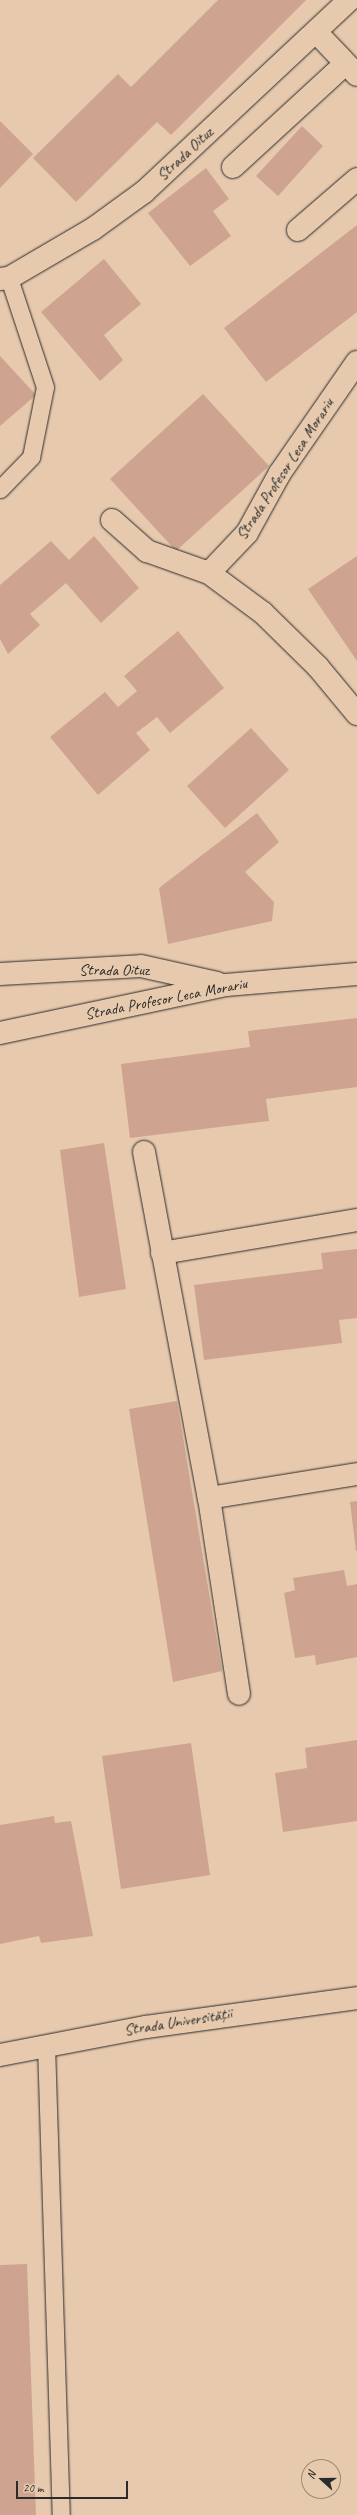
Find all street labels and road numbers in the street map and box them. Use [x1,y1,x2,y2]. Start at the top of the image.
street label: Strada Oituz [153,123,217,185]
street label: Strada Profesor Leca Morariu [232,395,338,543]
street label: Strada Oituz [79,960,149,980]
street label: Strada Profesor Leca Morariu [84,974,248,1024]
street label: Strada Universității [123,2004,233,2040]

